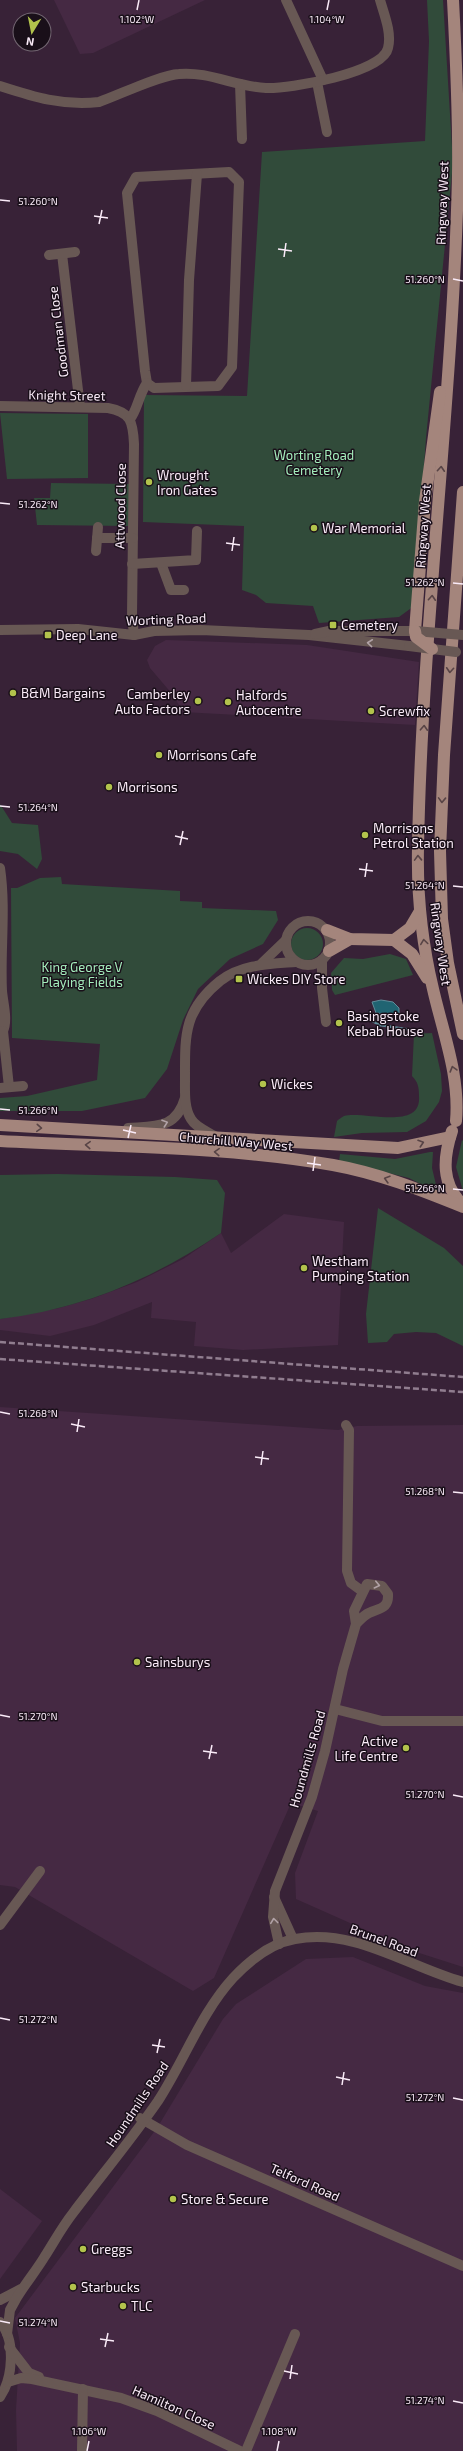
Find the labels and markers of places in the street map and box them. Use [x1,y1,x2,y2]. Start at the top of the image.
place label: Wrought Iron Gates [157,467,217,498]
marker: Wrought Iron Gates [144,477,154,487]
place label: War Memorial [322,520,406,536]
marker: War Memorial [309,523,319,533]
place label: Cemetery [341,617,398,633]
marker: Cemetery [328,620,338,630]
place label: Deep Lane [56,627,117,643]
marker: Deep Lane [43,630,53,640]
place label: B&M Bargains [21,685,105,701]
place label: Camberley Auto Factors [115,686,190,717]
place label: Halfords Autocentre [236,687,302,718]
marker: B&M Bargains [8,688,18,698]
marker: Camberley Auto Factors [193,696,203,706]
marker: Halfords Autocentre [223,697,233,707]
place label: Screwfix [379,703,430,719]
marker: Screwfix [366,706,376,716]
place label: Morrisons Cafe [167,747,257,763]
marker: Morrisons Cafe [154,750,164,760]
place label: Morrisons [117,779,178,795]
marker: Morrisons [104,782,114,792]
place label: Morrisons Petrol Station [373,820,454,851]
marker: Morrisons Petrol Station [360,830,370,840]
place label: Wickes DIY Store [247,971,345,987]
marker: Wickes DIY Store [234,974,244,984]
place label: Basingstoke Kebab House [347,1008,423,1039]
marker: Basingstoke Kebab House [334,1018,344,1028]
place label: Wickes [271,1076,313,1092]
marker: Wickes [258,1079,268,1089]
place label: Westham Pumping Station [312,1253,409,1284]
marker: Westham Pumping Station [299,1263,309,1273]
place label: Sainsburys [145,1654,210,1670]
marker: Sainsburys [132,1657,142,1667]
place label: Active Life Centre [334,1733,398,1764]
marker: Active Life Centre [401,1743,411,1753]
place label: Store & Secure [181,2191,268,2207]
marker: Store & Secure [168,2194,178,2204]
place label: Greggs [91,2241,132,2257]
marker: Greggs [78,2244,88,2254]
place label: Starbucks [81,2279,140,2295]
marker: Starbucks [68,2282,78,2292]
place label: TLC [131,2298,152,2314]
marker: TLC [118,2301,128,2311]

